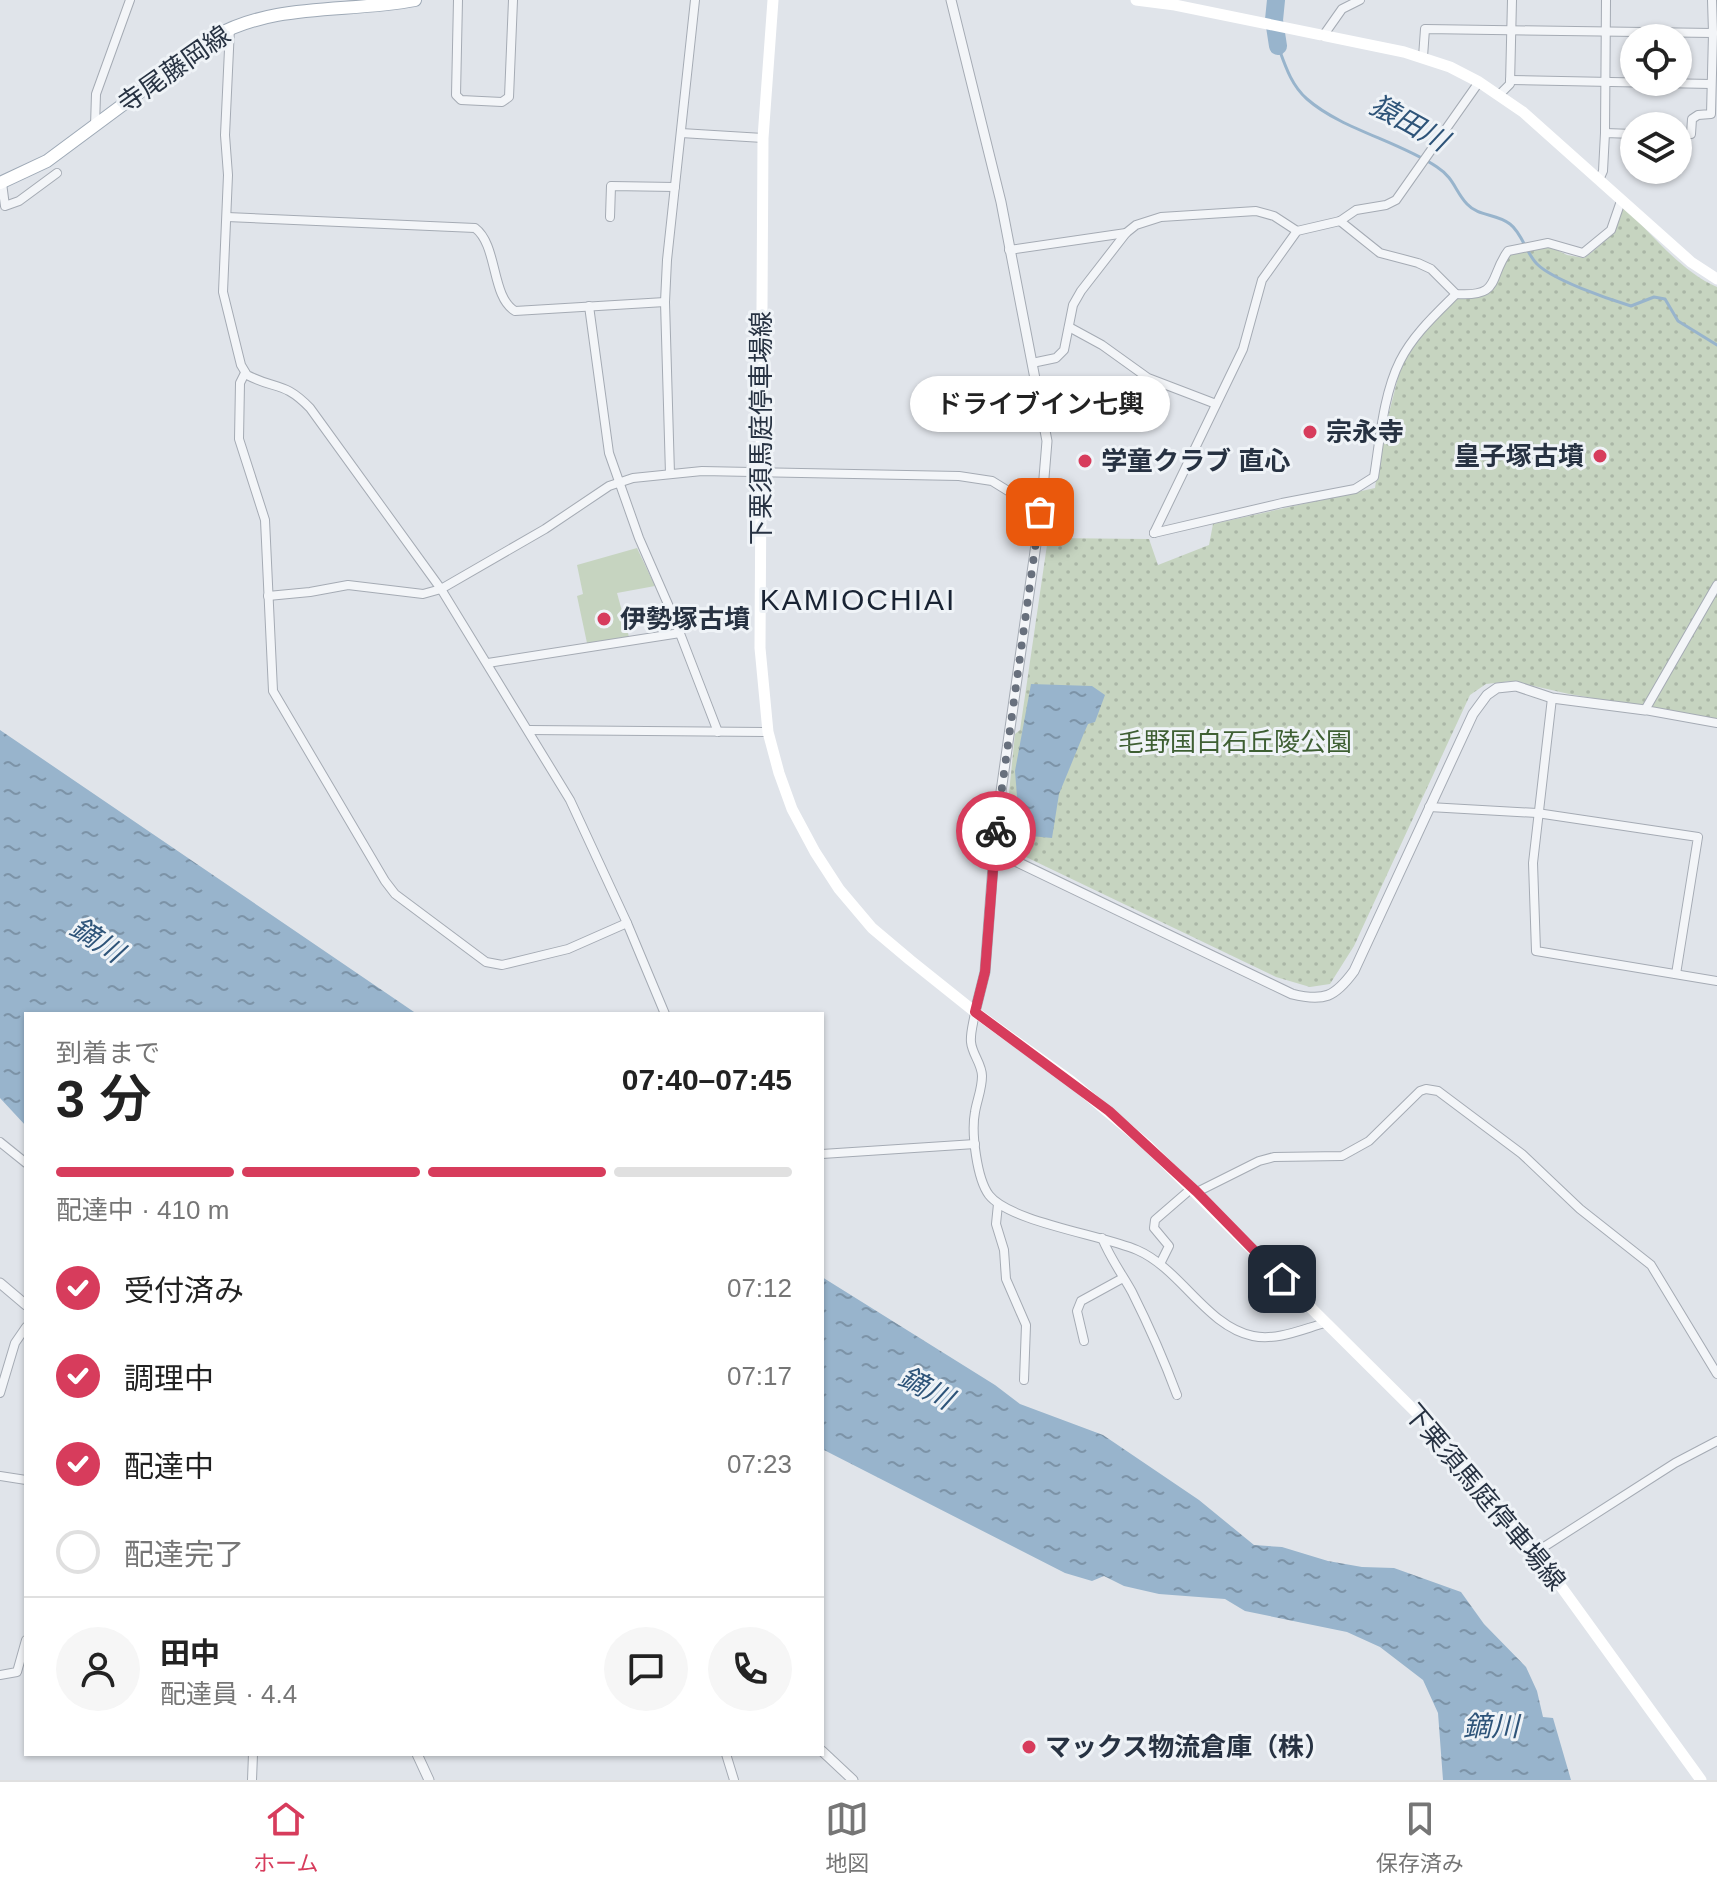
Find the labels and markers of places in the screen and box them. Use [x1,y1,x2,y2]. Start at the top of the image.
callout: ドライブイン七輿 [910,376,1170,432]
place label: 宗永寺 [1326,417,1404,447]
marker: 宗永寺 [1301,423,1319,441]
place label: 皇子塚古墳 [1454,441,1584,471]
place label: 学童クラブ 直心 [1101,446,1290,476]
marker: 皇子塚古墳 [1591,447,1609,465]
marker: 学童クラブ 直心 [1076,452,1094,470]
pin [1006,478,1074,546]
place label: 伊勢塚古墳 [620,604,750,634]
marker: 伊勢塚古墳 [595,610,613,628]
pin [1248,1245,1316,1313]
place label: マックス物流倉庫（株） [1045,1732,1330,1762]
marker: マックス物流倉庫（株） [1020,1738,1038,1756]

